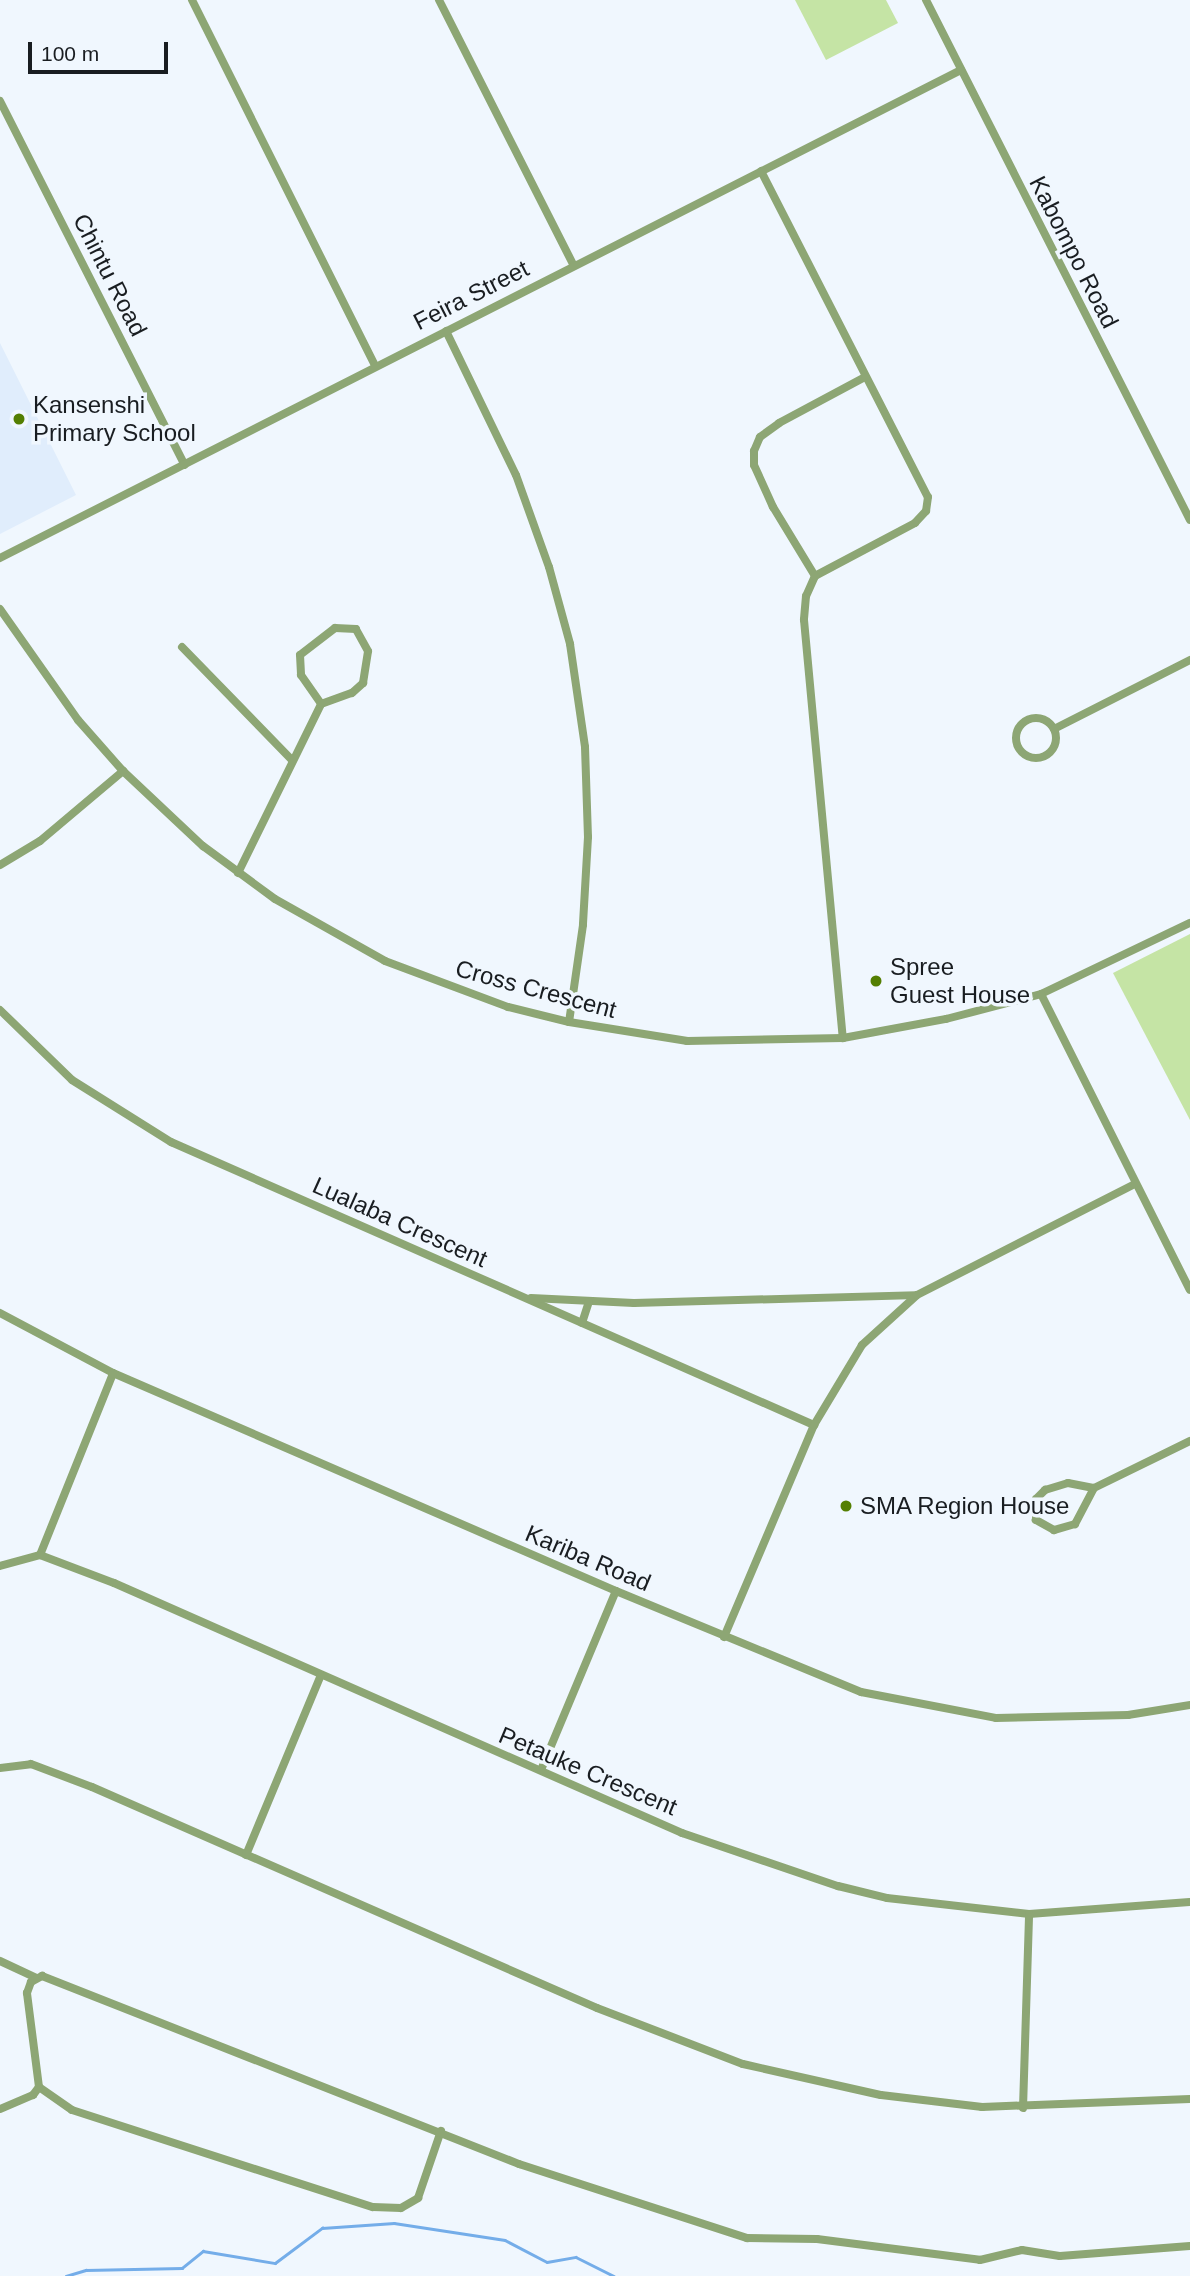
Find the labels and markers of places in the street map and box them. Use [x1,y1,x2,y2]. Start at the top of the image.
place label: Kansenshi Primary School [33,391,196,447]
marker: Kansenshi Primary School [11,411,27,427]
place label: Spree Guest House [890,953,1030,1009]
marker: Spree Guest House [868,973,884,989]
place label: SMA Region House [860,1492,1071,1520]
marker: SMA Region House [838,1498,854,1514]

